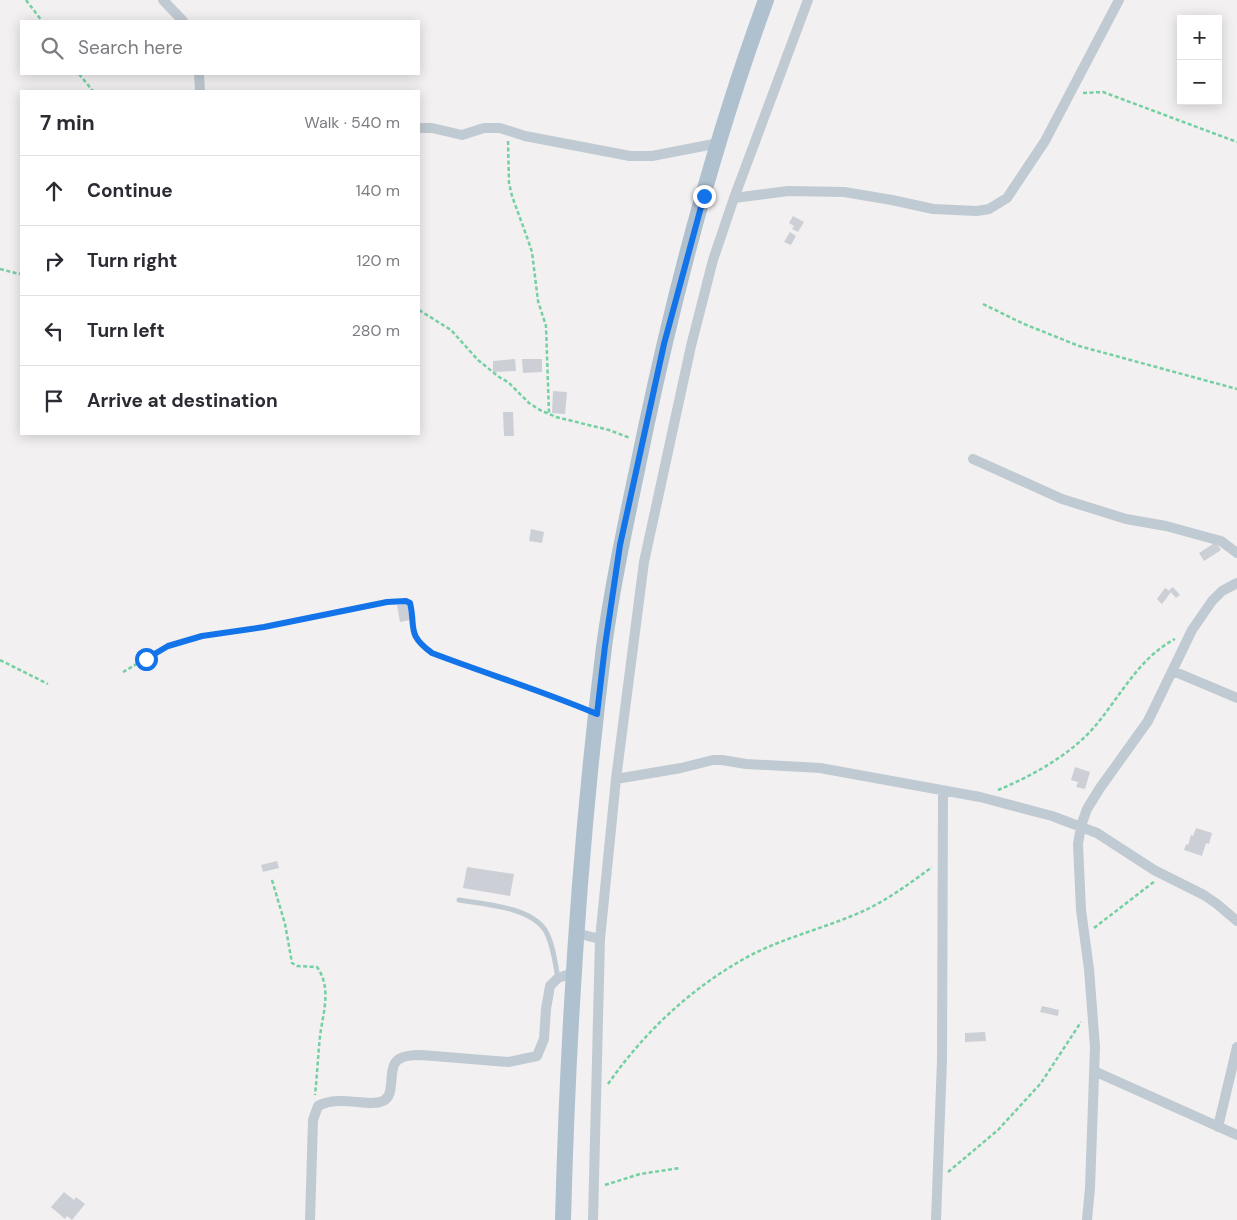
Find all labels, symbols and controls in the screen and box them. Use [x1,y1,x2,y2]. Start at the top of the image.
map controls [1177,15,1222,105]
button: + [1177,15,1222,60]
search box [20,20,420,75]
icon: search [38,34,66,62]
text: Search here [78,35,183,60]
button: − [1177,60,1222,105]
text: 7 min [40,109,95,137]
text: Walk · 540 m [304,112,400,133]
icon: ahead [40,177,68,205]
text: Continue [87,178,173,203]
text: 140 m [356,180,400,201]
route end [693,185,716,208]
icon: right [40,247,68,275]
text: Turn right [87,248,177,273]
text: 120 m [356,250,400,271]
icon: left [40,317,68,345]
text: Turn left [87,318,165,343]
text: 280 m [352,320,400,341]
icon: arrive [40,387,68,415]
text: Arrive at destination [87,388,278,413]
route start [135,648,158,671]

